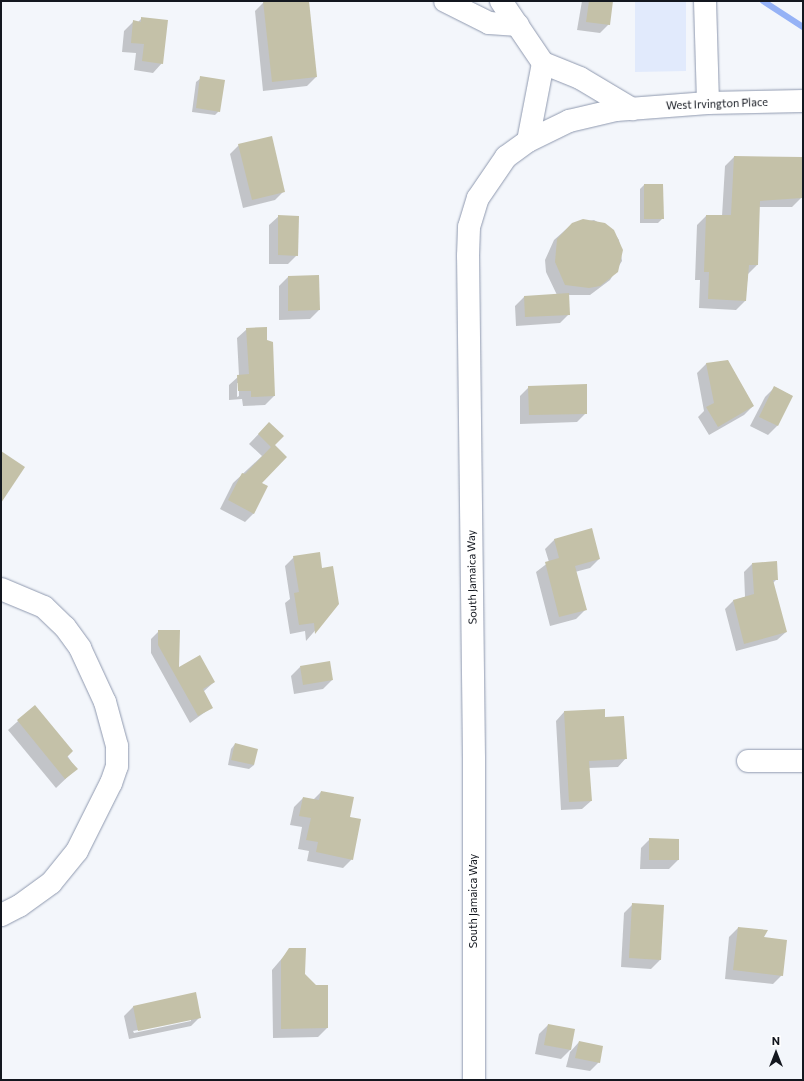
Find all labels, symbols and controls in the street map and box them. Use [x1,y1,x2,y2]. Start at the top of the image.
street label: West Irvington Place [666,96,768,112]
street label: South Jamaica Way [465,530,479,624]
street label: South Jamaica Way [466,854,480,948]
north arrow [756,1033,796,1073]
text: N [772,1034,780,1047]

